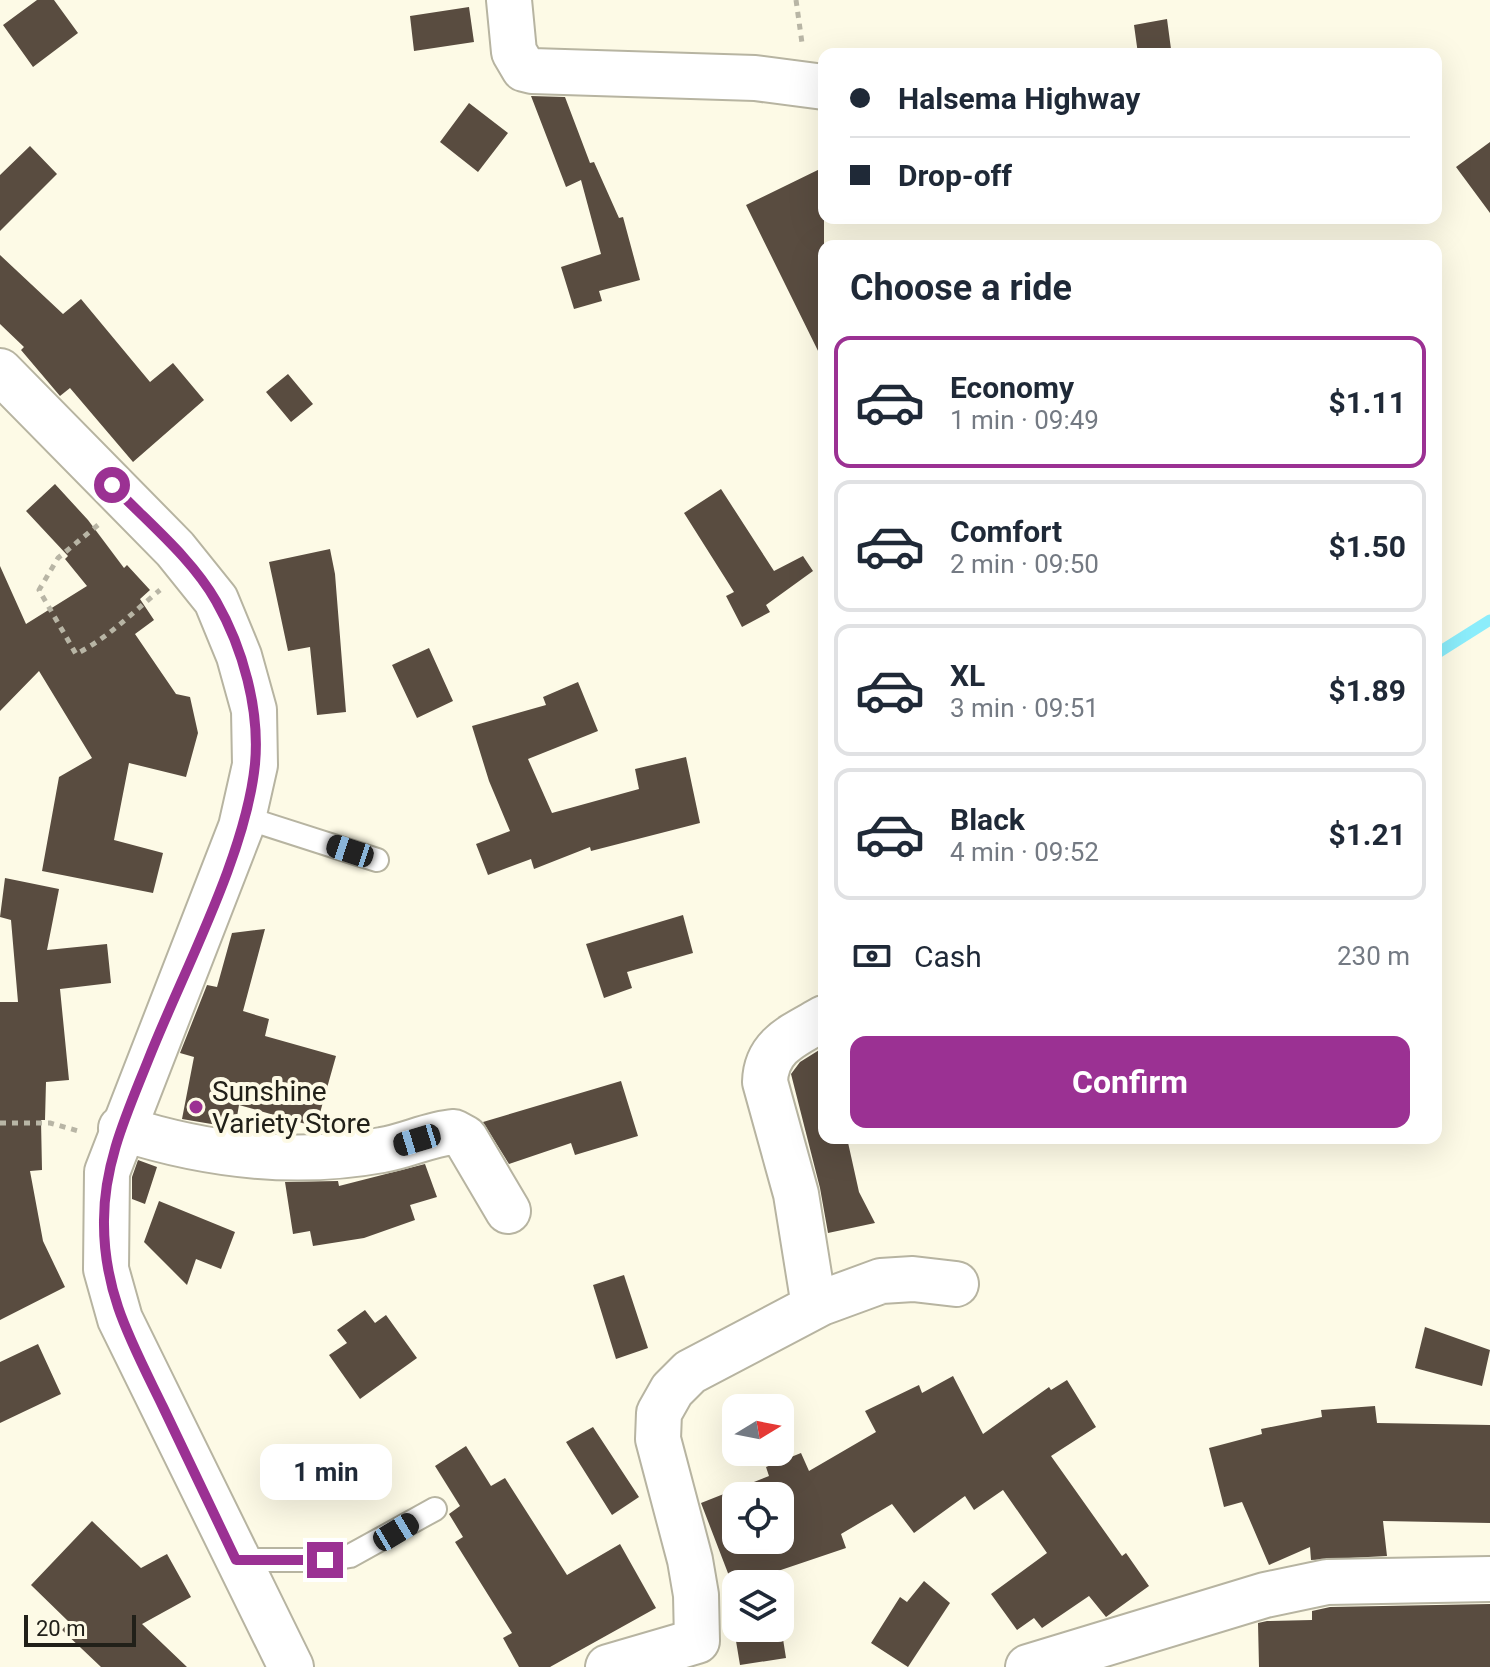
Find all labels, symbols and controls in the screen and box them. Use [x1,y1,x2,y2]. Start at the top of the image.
text: Halsema Highway [898,81,1140,116]
text: Drop-off [898,158,1012,193]
text: Choose a ride [850,267,1072,309]
icon: car [854,366,926,438]
text: Economy [950,370,1074,405]
text: $1.11 [1328,385,1406,420]
text: 1 min · 09:49 [950,405,1099,435]
route start [94,467,130,503]
icon: car [854,510,926,582]
text: Comfort [950,514,1062,549]
text: $1.50 [1328,529,1406,564]
text: 2 min · 09:50 [950,549,1099,579]
icon: car [854,654,926,726]
text: XL [950,658,985,693]
text: $1.89 [1328,673,1406,708]
text: 3 min · 09:51 [950,693,1099,723]
icon: car [854,798,926,870]
text: Black [950,802,1025,837]
text: $1.21 [1328,817,1406,852]
car [323,832,377,870]
text: 4 min · 09:52 [950,837,1099,867]
icon: cash [850,934,894,978]
text: Cash [914,939,982,974]
text: 230 m [1337,941,1410,971]
button: Confirm [850,1036,1410,1128]
place label: Sunshine Variety Store [212,1075,370,1140]
marker: Sunshine Variety Store [187,1098,205,1116]
car [391,1122,443,1158]
north arrow [722,1394,794,1466]
map controls [722,1394,794,1642]
callout: 1 min [259,1444,391,1500]
text: 1 min [293,1457,359,1487]
button: locate [722,1482,794,1554]
car [369,1509,423,1555]
route end [307,1542,343,1578]
button: layers [722,1570,794,1642]
scale bar [24,1611,136,1647]
text: 20 m [36,1616,85,1641]

